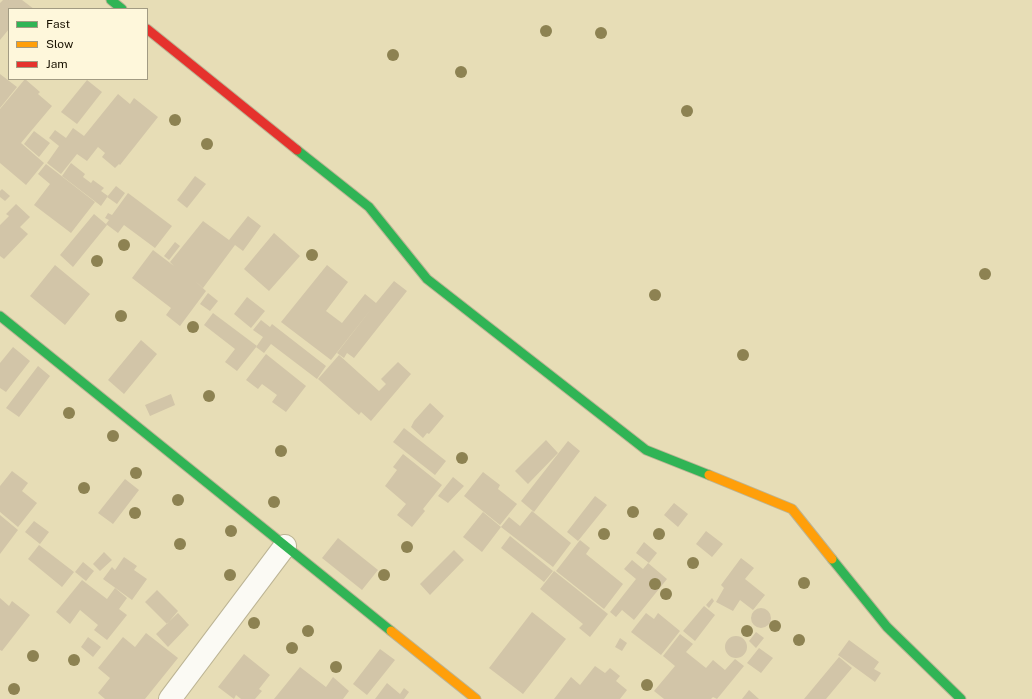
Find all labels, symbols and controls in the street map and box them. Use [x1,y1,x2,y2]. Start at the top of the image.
legend [8,8,148,80]
text: Fast [46,17,70,31]
text: Slow [46,37,73,51]
text: Jam [46,57,68,71]

